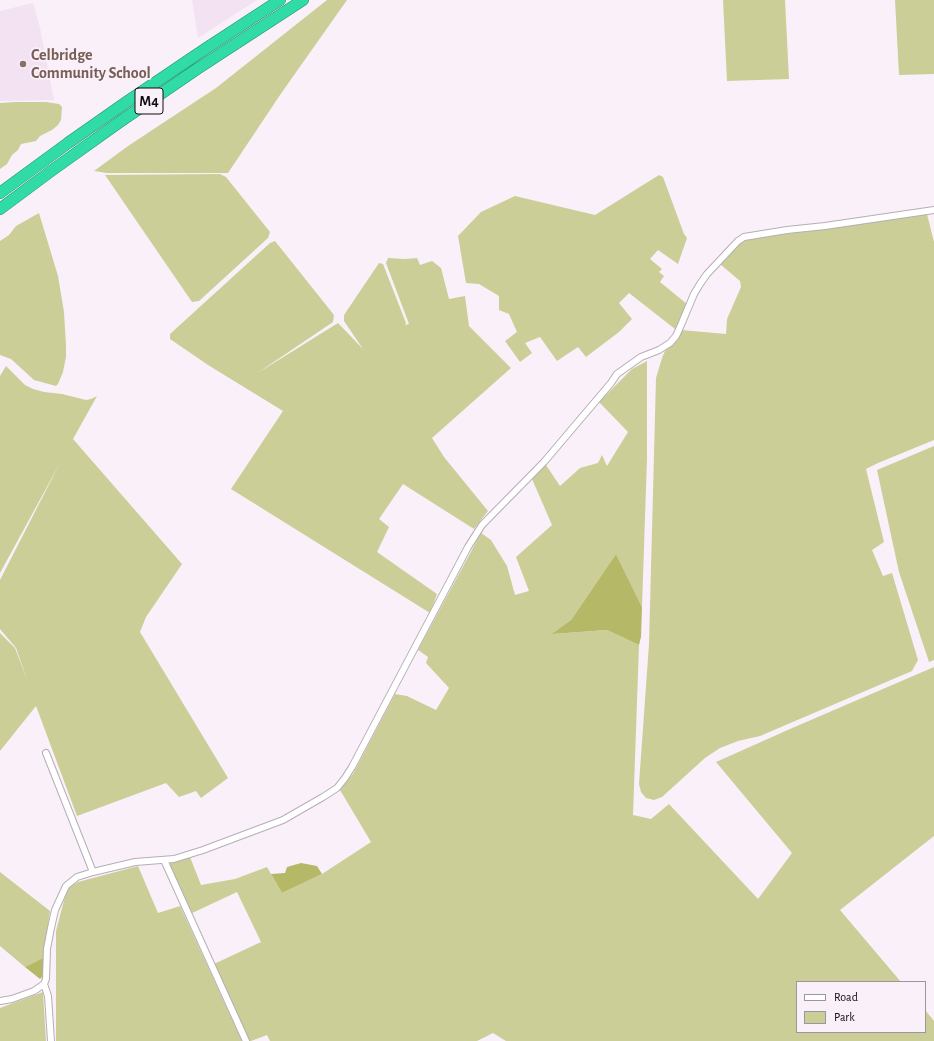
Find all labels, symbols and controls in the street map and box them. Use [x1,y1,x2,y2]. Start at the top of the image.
place label: Celbridge Community School [31,45,151,83]
marker: Celbridge Community School [18,59,28,69]
road number: M4 [135,88,163,114]
legend [796,981,926,1033]
text: Road [834,991,858,1003]
text: Park [834,1011,855,1023]

